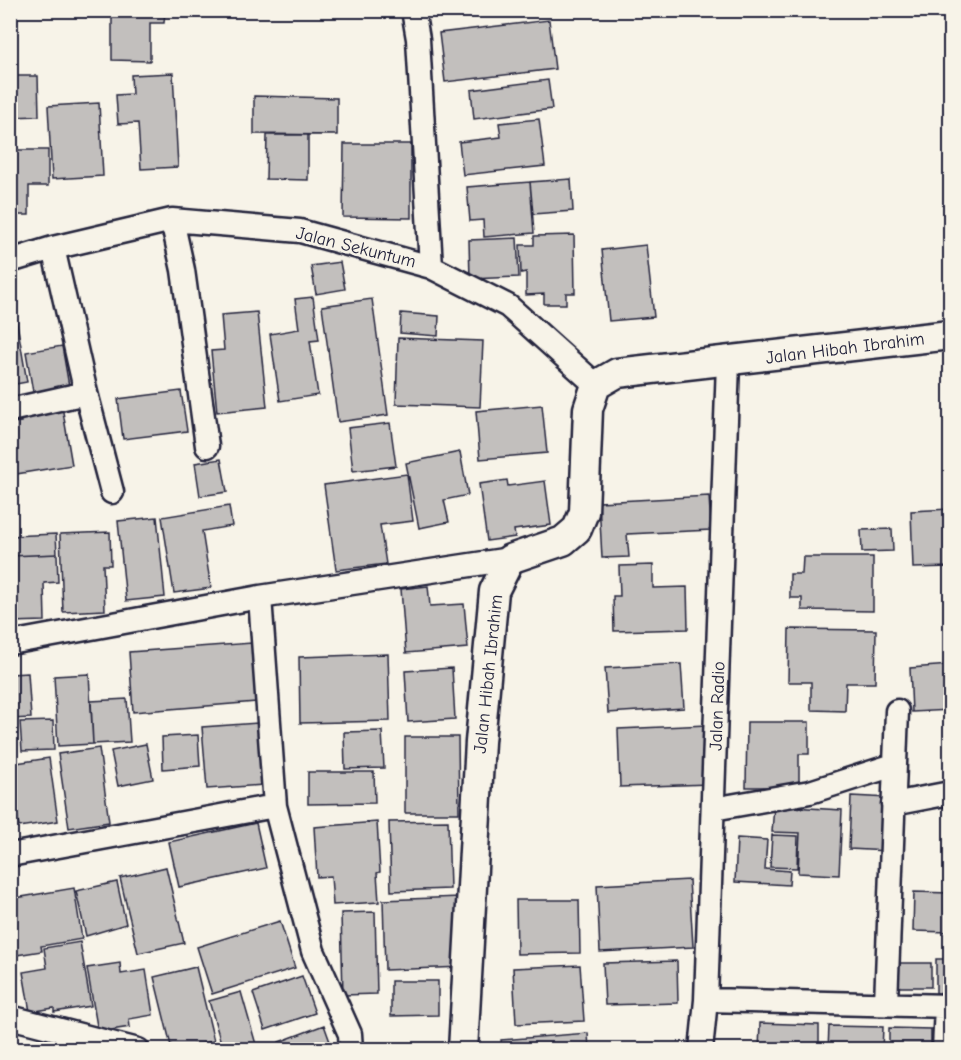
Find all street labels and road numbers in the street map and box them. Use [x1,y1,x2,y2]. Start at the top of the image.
street label: Jalan Sekuntum [294,222,418,273]
street label: Jalan Hibah Ibrahim [764,328,926,369]
street label: Jalan Hibah Ibrahim [470,593,507,755]
street label: Jalan Radio [705,661,730,751]

